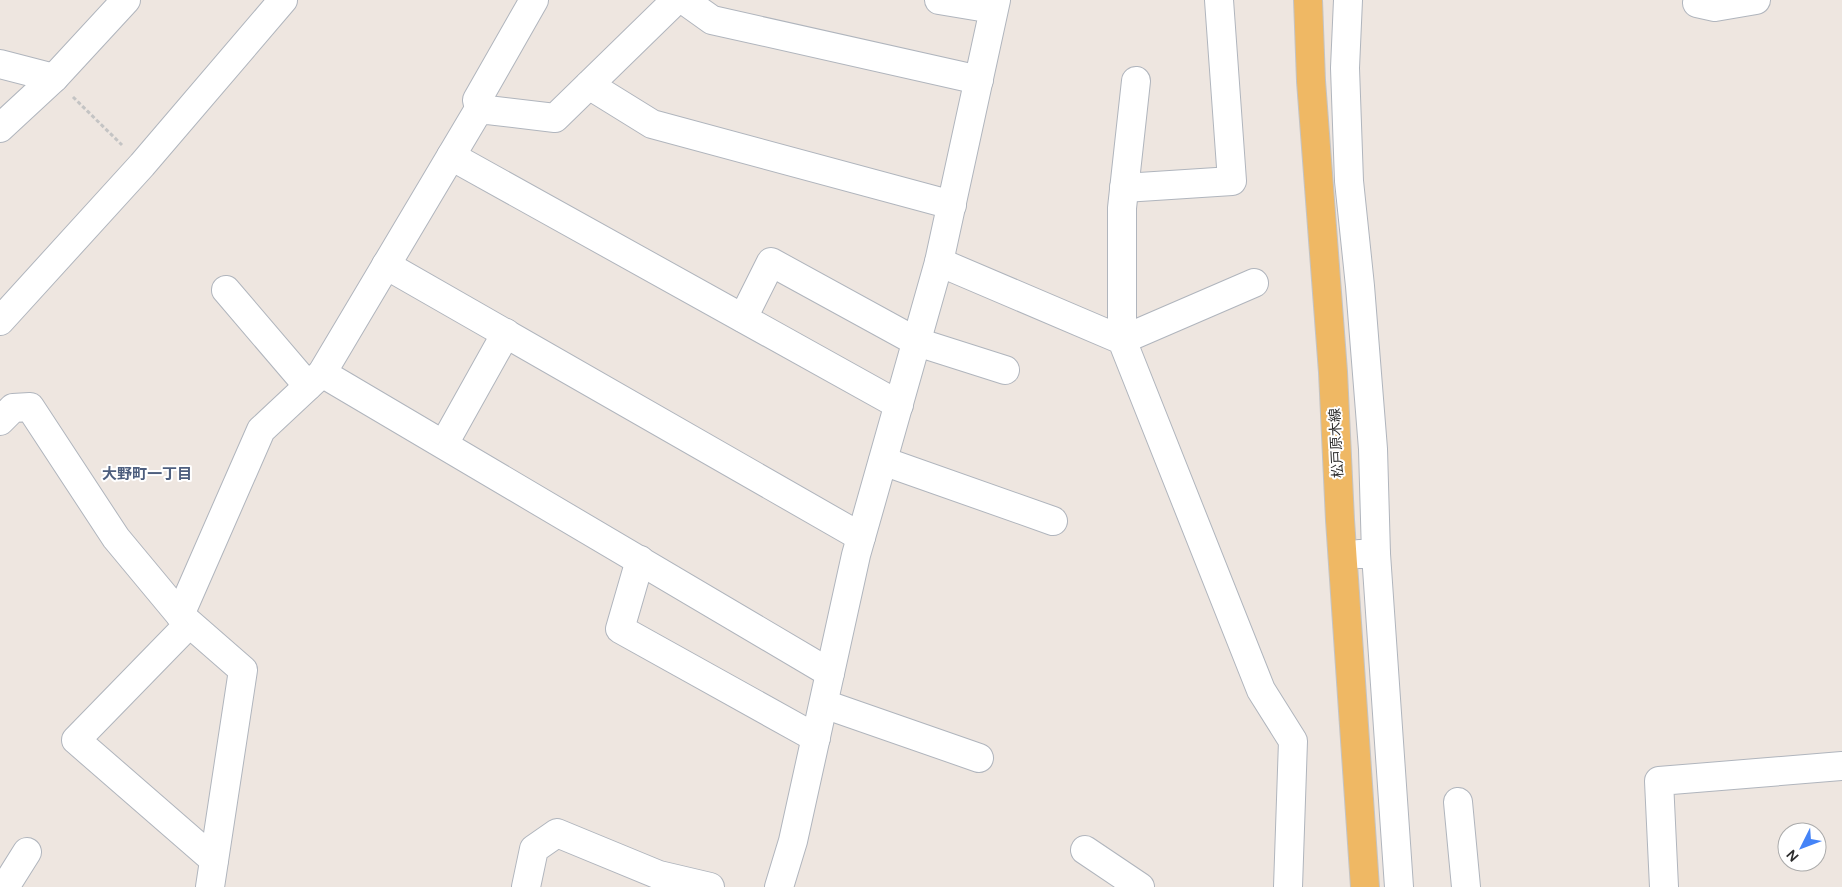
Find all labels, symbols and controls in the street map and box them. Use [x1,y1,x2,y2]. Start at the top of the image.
street label: 松戸原木線 [1325,408,1347,478]
district label: 大野町一丁目 [102,464,192,484]
north arrow [1777,822,1827,872]
text: N [1782,846,1802,866]

